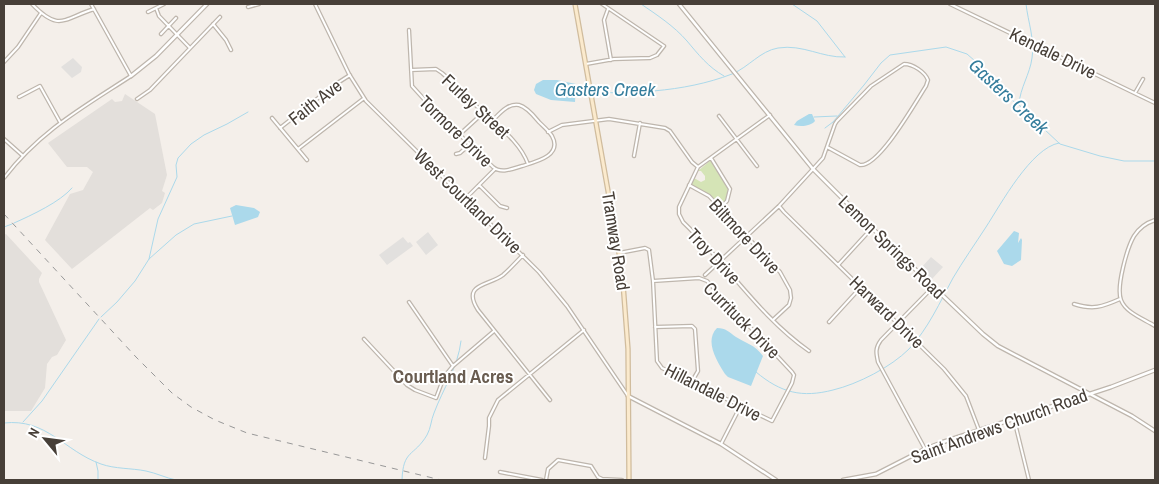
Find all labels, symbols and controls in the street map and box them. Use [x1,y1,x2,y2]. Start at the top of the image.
street label: Kendale Drive [1005,21,1101,85]
water label: Gasters Creek [963,52,1055,141]
street label: Furley Street [437,68,515,144]
street label: Faith Ave [283,73,347,131]
water label: Gasters Creek [555,76,656,102]
street label: Tormore Drive [414,90,498,172]
street label: West Courtland Drive [409,143,527,259]
street label: Tramway Road [596,190,636,292]
street label: Lemon Springs Road [833,190,951,304]
street label: Biltmore Drive [704,193,786,279]
street label: Troy Drive [682,222,746,290]
street label: Harward Drive [844,270,930,354]
street label: Currituck Drive [698,276,786,364]
street label: Hillandale Drive [661,357,765,427]
district label: Courtland Acres [393,363,513,389]
street label: Saint Andrews Church Road [907,382,1091,470]
north arrow [20,414,70,464]
text: N [24,425,44,441]

